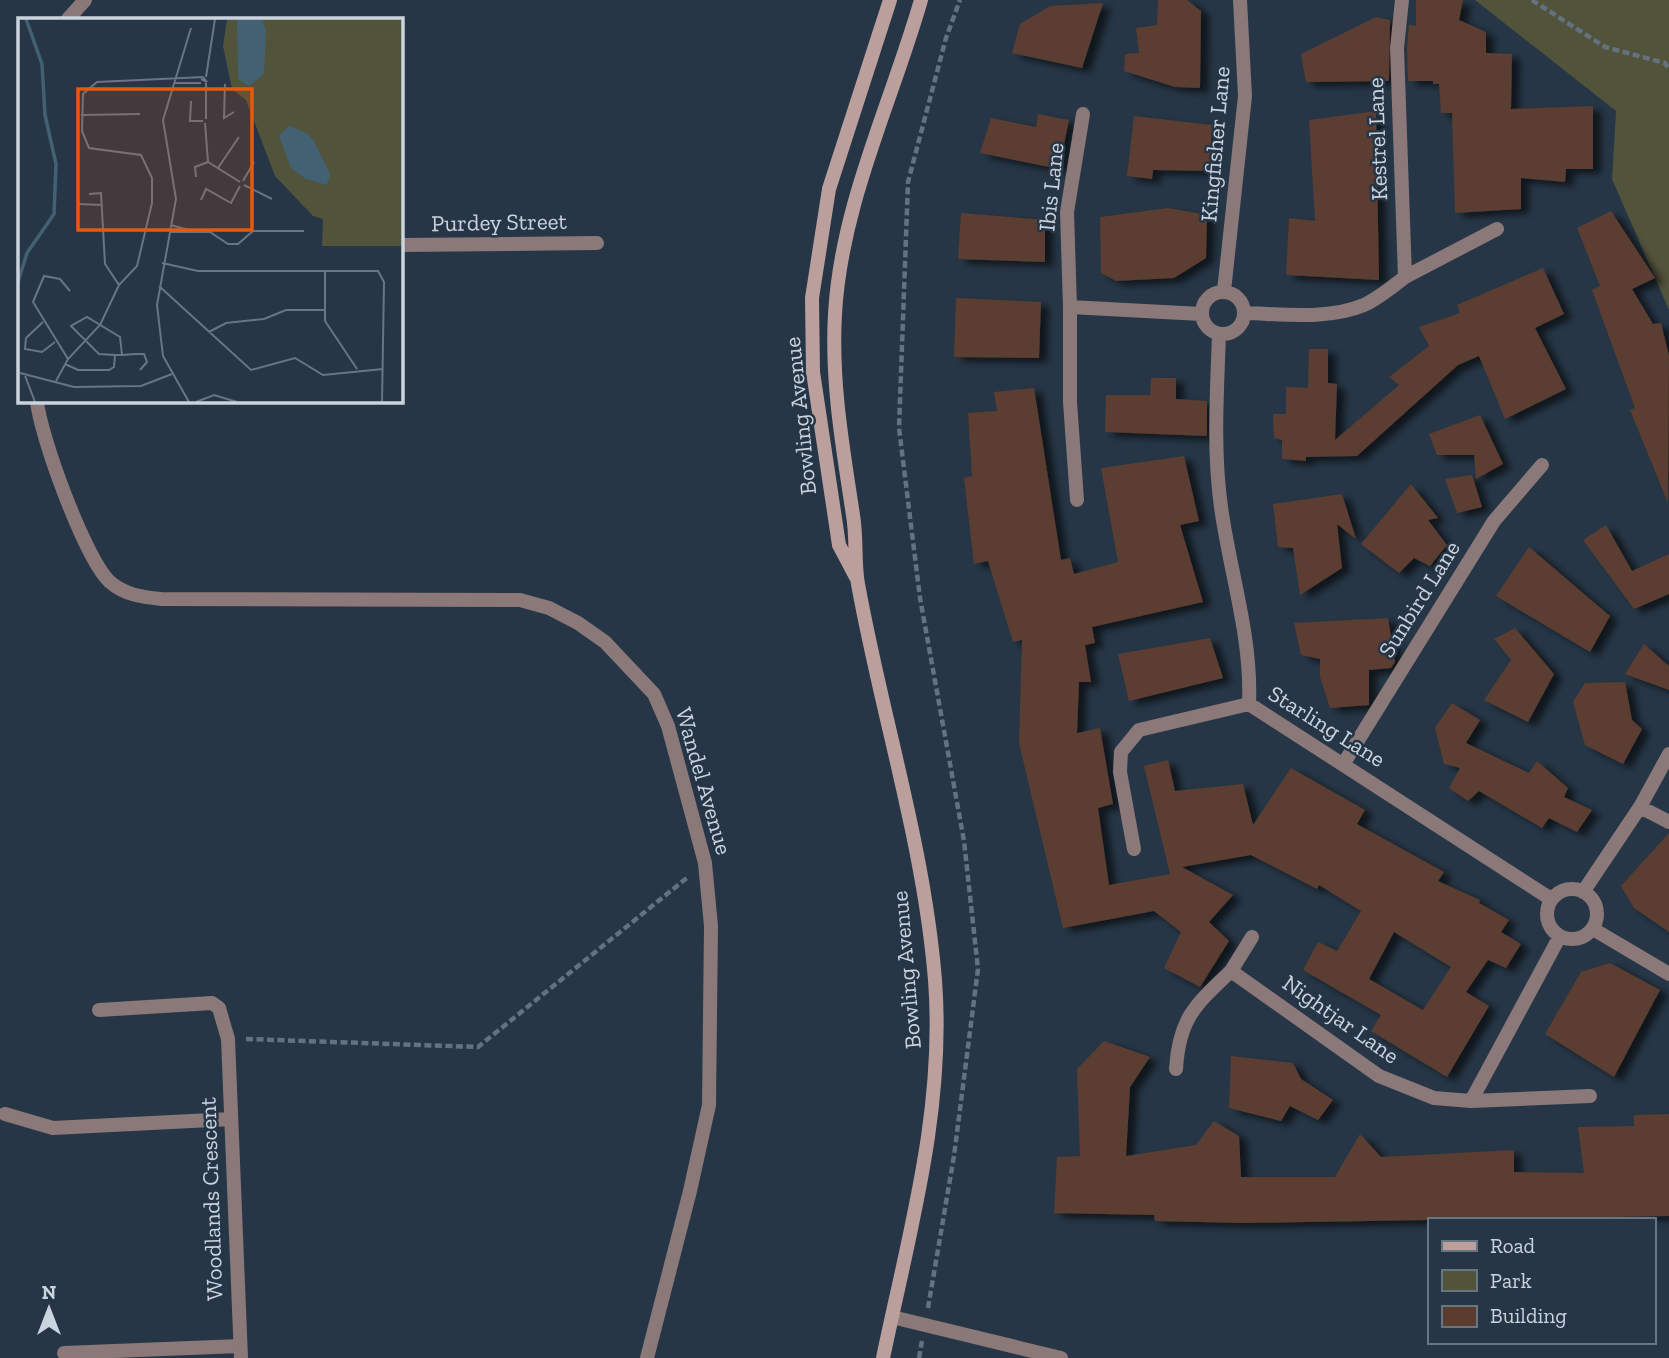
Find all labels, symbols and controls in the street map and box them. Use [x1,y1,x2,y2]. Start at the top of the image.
inset map [18,18,402,402]
street label: Kingfisher Lane [1194,65,1236,223]
street label: Kestrel Lane [1361,77,1393,201]
street label: Ibis Lane [1032,141,1070,233]
street label: Purdey Street [431,207,568,237]
street label: Bowling Avenue [778,336,822,496]
street label: Sunbird Lane [1372,536,1466,662]
street label: Starling Lane [1263,679,1391,773]
street label: Wandel Avenue [670,704,738,858]
street label: Bowling Avenue [885,890,927,1050]
street label: Nightjar Lane [1277,969,1405,1069]
street label: Woodlands Crescent [193,1096,229,1301]
legend [1428,1218,1655,1344]
text: Road [1490,1233,1536,1258]
text: Park [1490,1268,1532,1293]
north arrow [14,1274,84,1344]
text: N [42,1281,56,1304]
text: Building [1490,1303,1567,1328]

